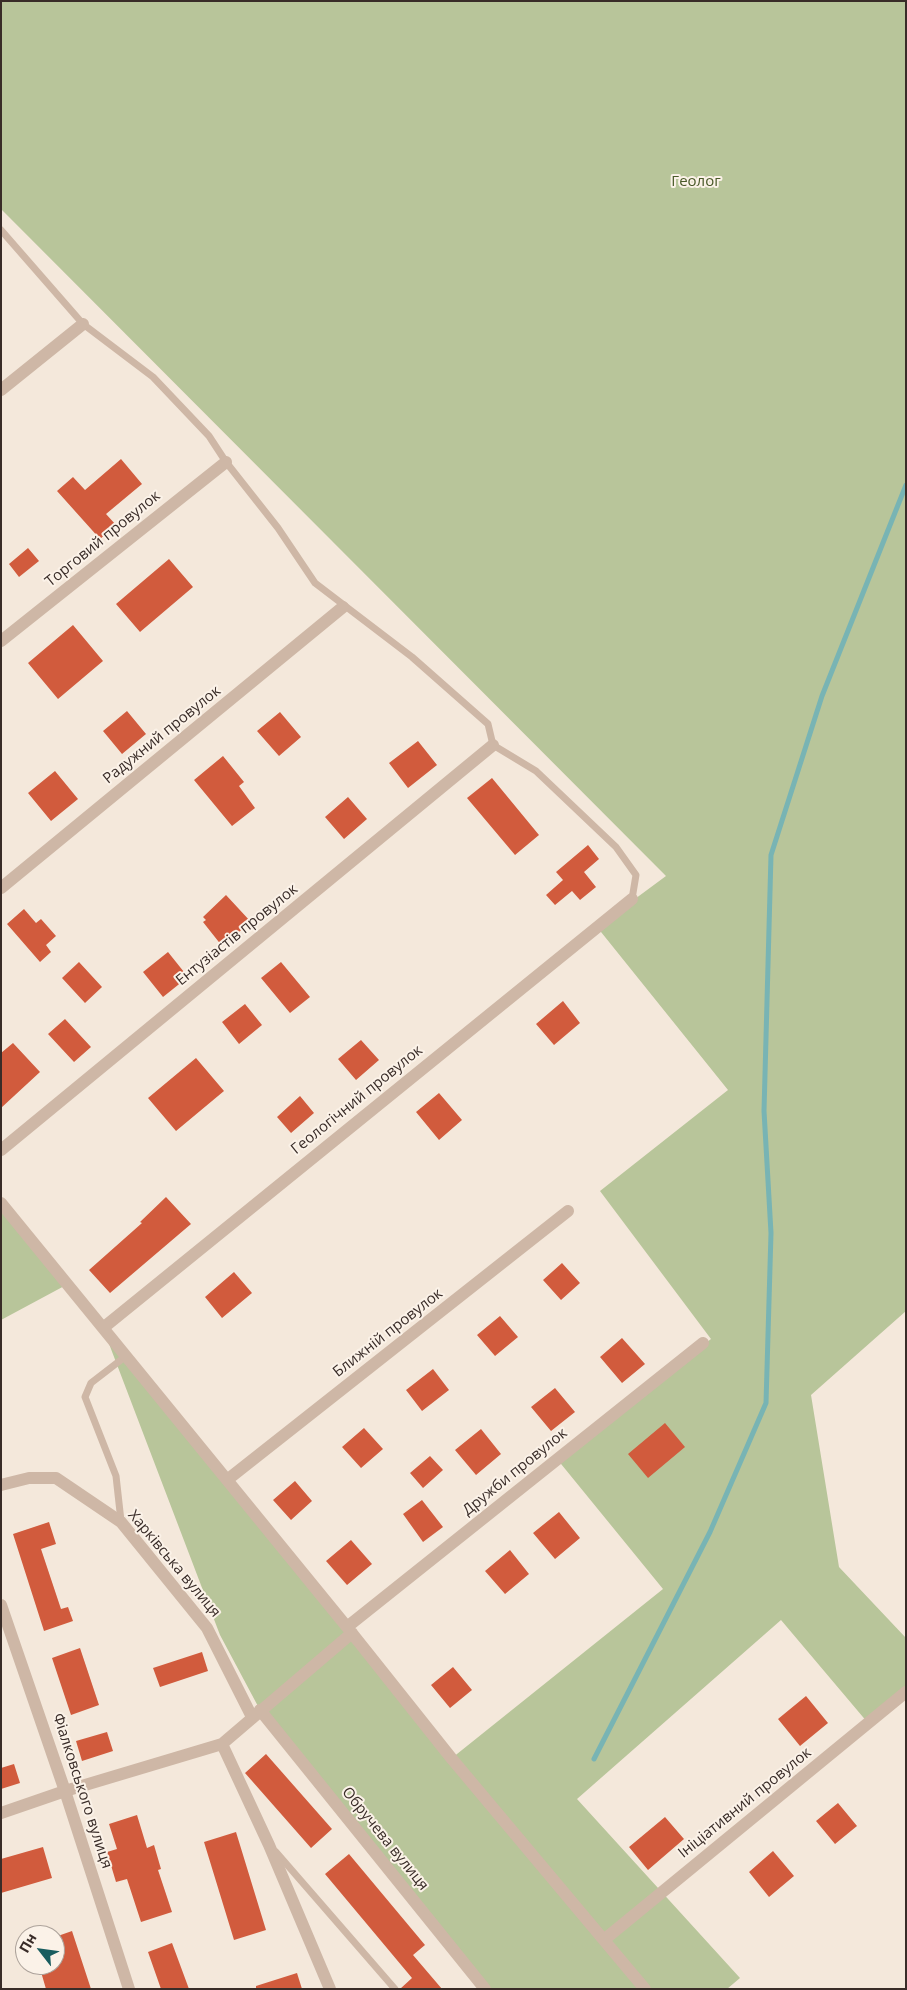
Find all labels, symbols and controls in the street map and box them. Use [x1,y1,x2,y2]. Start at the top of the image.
park label: Геолог [671,173,721,191]
street label: Торговий провулок [42,487,164,591]
street label: Радужний провулок [100,682,224,788]
street label: Ентузіастів провулок [173,880,301,990]
street label: Геологічний провулок [288,1042,426,1158]
street label: Ближній провулок [330,1285,446,1381]
street label: Дружби провулок [459,1424,571,1520]
street label: Харківська вулиця [124,1507,224,1621]
street label: Фіалковського вулиця [48,1711,116,1871]
street label: Ініціативний провулок [675,1744,815,1862]
street label: Обручева вулиця [338,1784,432,1894]
north arrow [15,1925,65,1975]
text: Пн [14,1929,41,1956]

